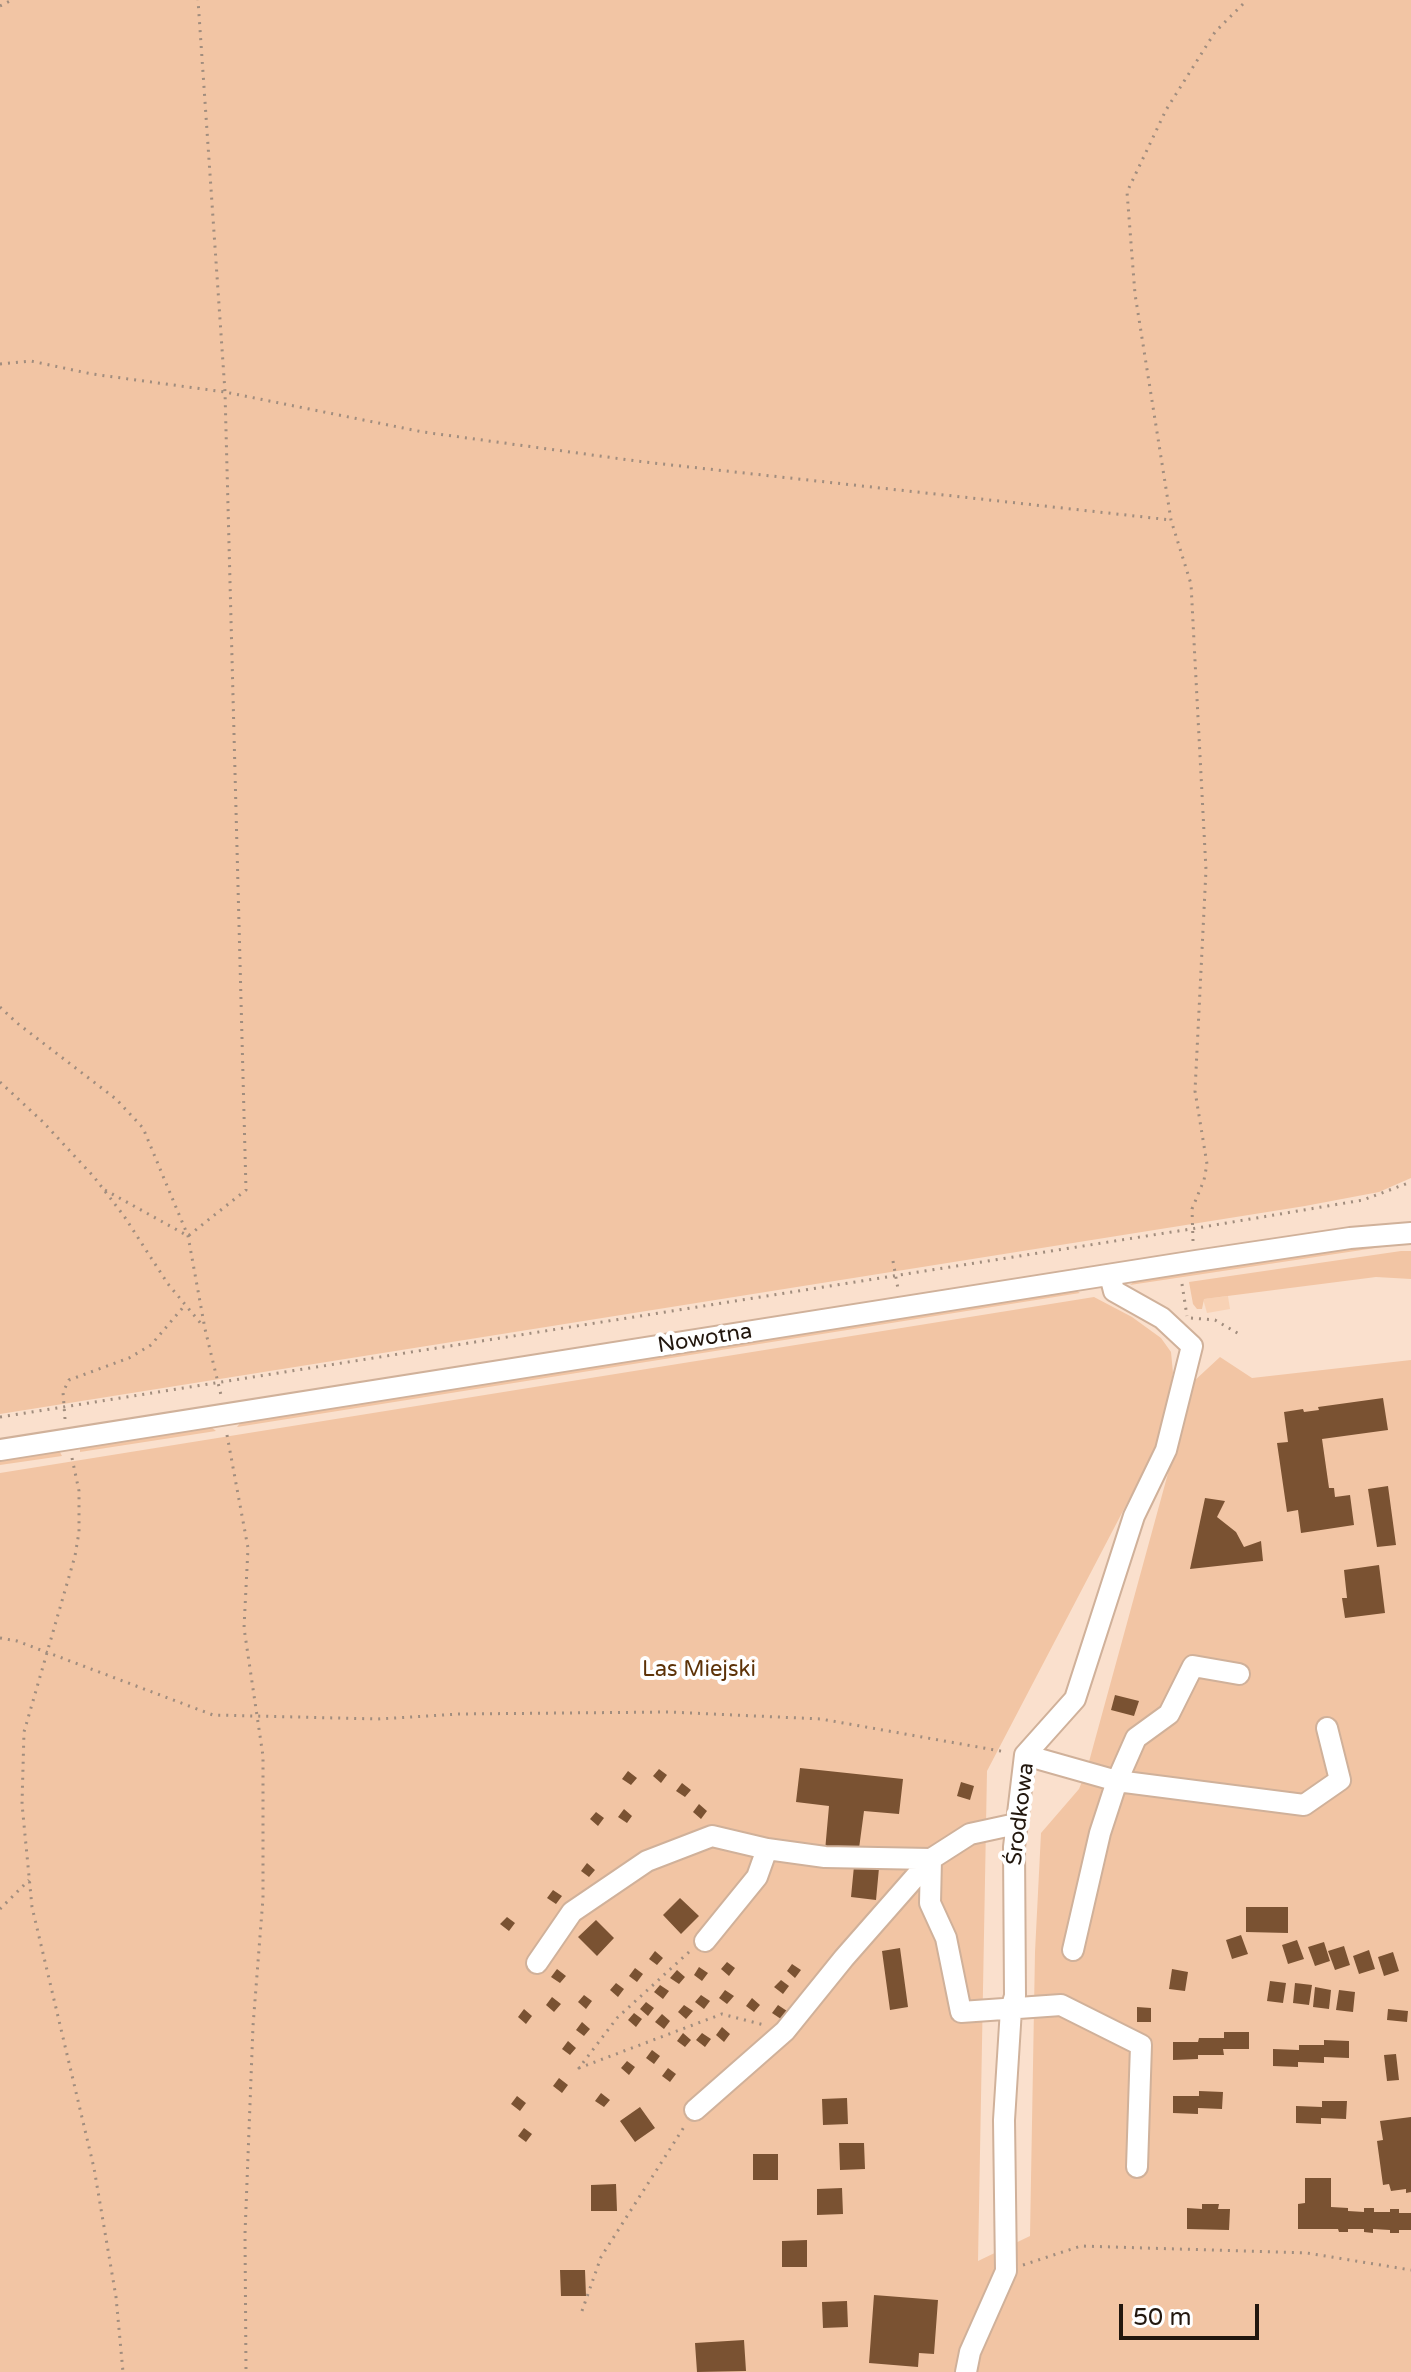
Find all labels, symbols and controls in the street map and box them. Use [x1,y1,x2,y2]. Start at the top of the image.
street label: Nowotna [656,1319,754,1359]
park label: Las Miejski [642,1657,756,1683]
street label: Środkowa [1002,1761,1040,1867]
scale bar [1123,2288,1263,2338]
text: 50 m [1133,2303,1191,2332]

